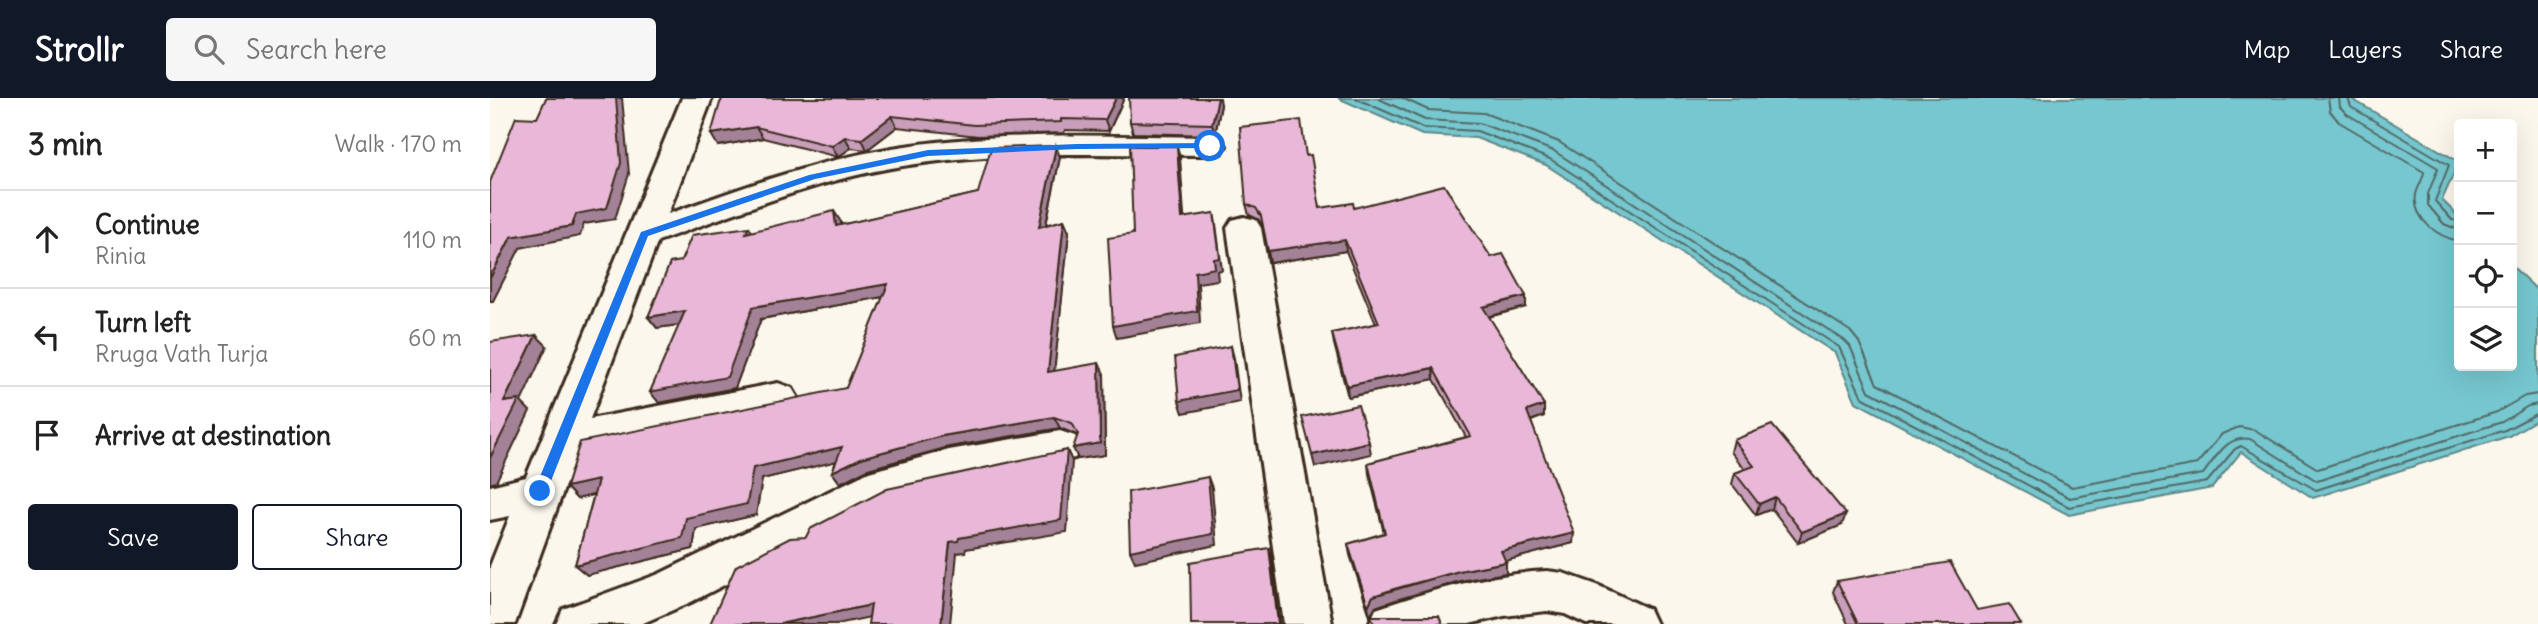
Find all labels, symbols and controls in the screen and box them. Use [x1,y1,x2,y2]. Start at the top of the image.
search box [166,18,656,81]
text: Strollr [35,28,124,70]
icon: search [190,30,228,68]
text: Search here [246,33,387,66]
text: Map [2244,34,2290,64]
text: Layers [2328,34,2402,64]
text: Share [2440,34,2503,64]
map controls [2454,119,2517,371]
button: + [2454,119,2517,182]
text: 3 min [28,125,103,163]
text: Walk · 170 m [335,129,462,158]
route start [1194,130,1225,161]
button: − [2454,182,2517,245]
text: Continue [95,208,200,241]
icon: ahead [28,220,66,258]
text: 110 m [403,225,462,254]
text: Rinia [95,241,146,270]
button: locate [2454,245,2517,308]
text: Turn left [95,306,191,339]
button: layers [2454,308,2517,371]
icon: left [28,318,66,356]
text: 60 m [408,323,462,352]
text: Rruga Vath Turja [95,339,268,368]
icon: arrive [28,416,66,454]
text: Arrive at destination [95,419,331,452]
route end [524,475,555,506]
button: Save [28,504,238,570]
button: Share [252,504,462,570]

